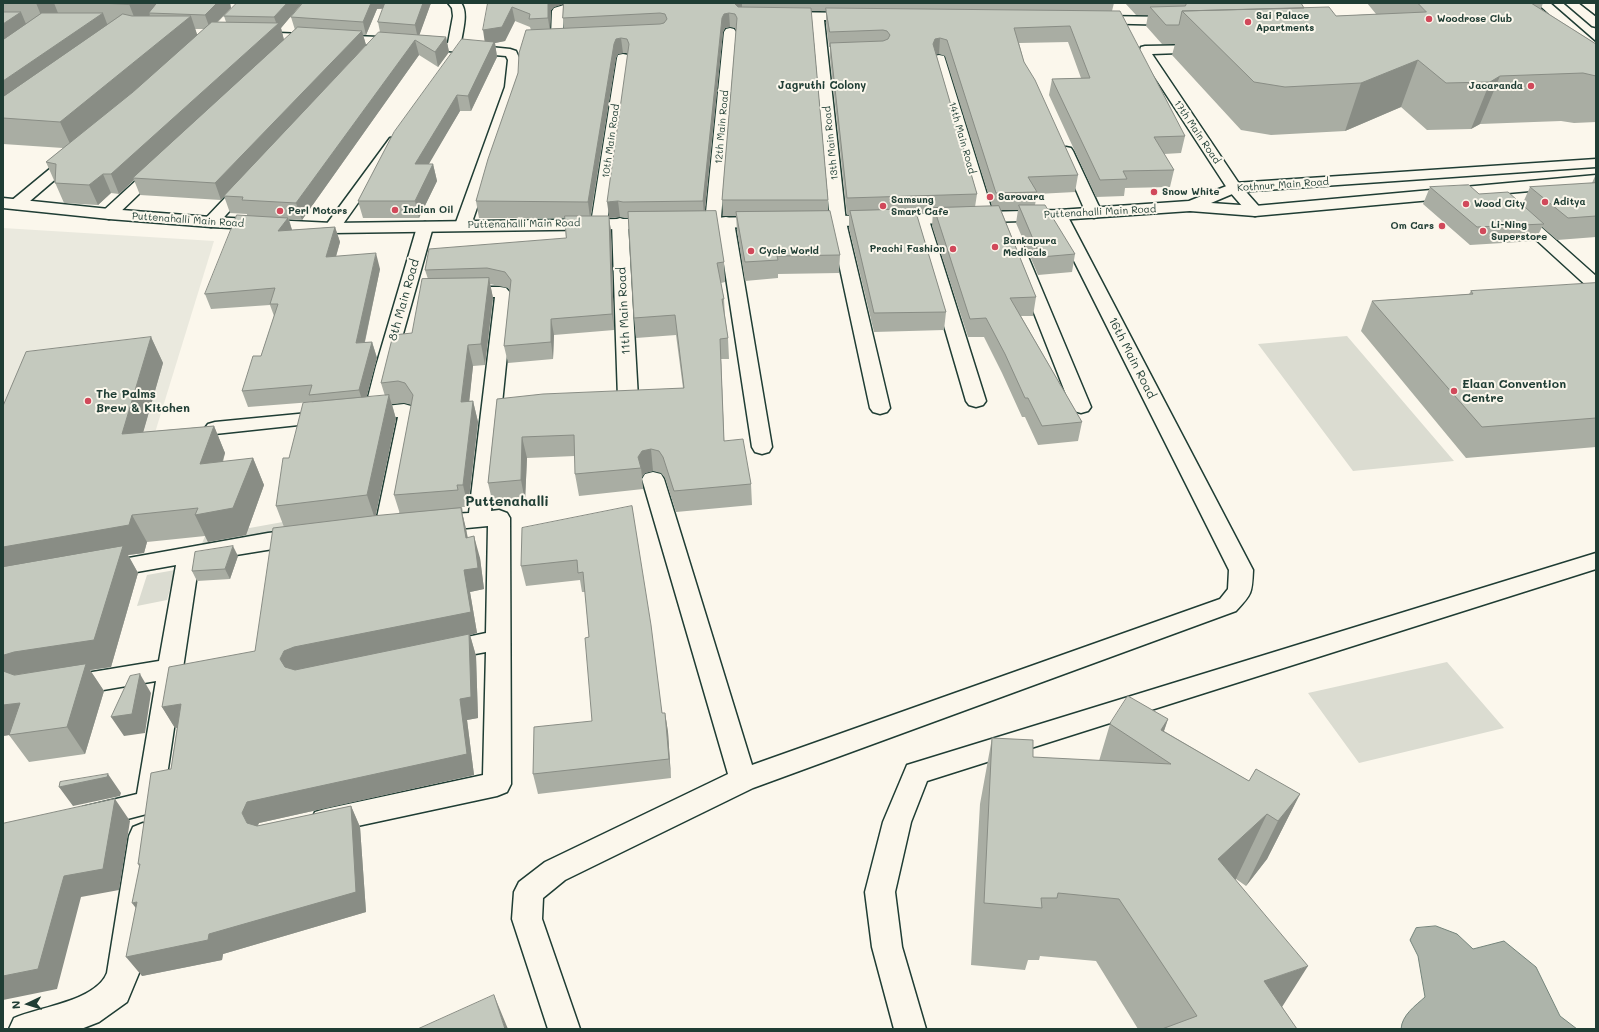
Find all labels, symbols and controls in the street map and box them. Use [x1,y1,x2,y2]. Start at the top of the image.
place label: Sai Palace Apartments [1256,10,1314,34]
place label: Woodrose Club [1437,13,1512,25]
marker: Woodrose Club [1424,14,1434,24]
marker: Sai Palace Apartments [1243,17,1253,27]
district label: Jagruthi Colony [778,79,866,93]
place label: Jacaranda [1469,80,1523,92]
marker: Jacaranda [1526,81,1536,91]
street label: 12th Main Road [713,90,731,164]
street label: 17th Main Road [1171,98,1223,166]
street label: 14th Main Road [946,101,978,175]
street label: 10th Main Road [600,103,622,179]
street label: 13th Main Road [821,105,841,181]
street label: Kothnur Main Road [1237,176,1329,194]
place label: Snow White [1162,186,1219,198]
marker: Snow White [1149,187,1159,197]
place label: Sarovara [998,191,1045,203]
marker: Sarovara [985,192,995,202]
place label: Samsung Smart Cafe [891,194,948,218]
place label: Aditya [1553,196,1586,208]
marker: Aditya [1540,197,1550,207]
place label: Wood City [1474,198,1525,210]
marker: Wood City [1461,199,1471,209]
marker: Samsung Smart Cafe [878,201,888,211]
street label: Puttenahalli Main Road [1044,203,1156,221]
place label: Indian Oil [403,204,453,216]
place label: Perl Motors [288,205,347,217]
marker: Indian Oil [390,205,400,215]
marker: Perl Motors [275,206,285,216]
street label: Puttenahalli Main Road [132,210,244,230]
street label: Puttenahalli Main Road [468,217,580,231]
place label: Li-Ning Superstore [1491,219,1547,242]
place label: Om Cars [1391,220,1434,232]
marker: Om Cars [1437,221,1447,231]
marker: Li-Ning Superstore [1478,226,1488,236]
place label: Bankapura Medicals [1003,235,1057,258]
marker: Bankapura Medicals [990,242,1000,252]
place label: Prachi Fashion [869,243,945,255]
marker: Prachi Fashion [948,244,958,254]
place label: Cycle World [759,245,819,257]
marker: Cycle World [746,246,756,256]
street label: 8th Main Road [385,258,423,342]
street label: 11th Main Road [615,267,633,355]
street label: 16th Main Road [1105,315,1159,401]
place label: Elaan Convention Centre [1462,377,1566,405]
marker: Elaan Convention Centre [1449,386,1459,396]
place label: The Palms Brew & Kitchen [96,387,190,415]
marker: The Palms Brew & Kitchen [83,396,93,406]
district label: Puttenahalli [465,494,549,510]
north arrow [8,984,48,1024]
text: N [8,1000,23,1010]

